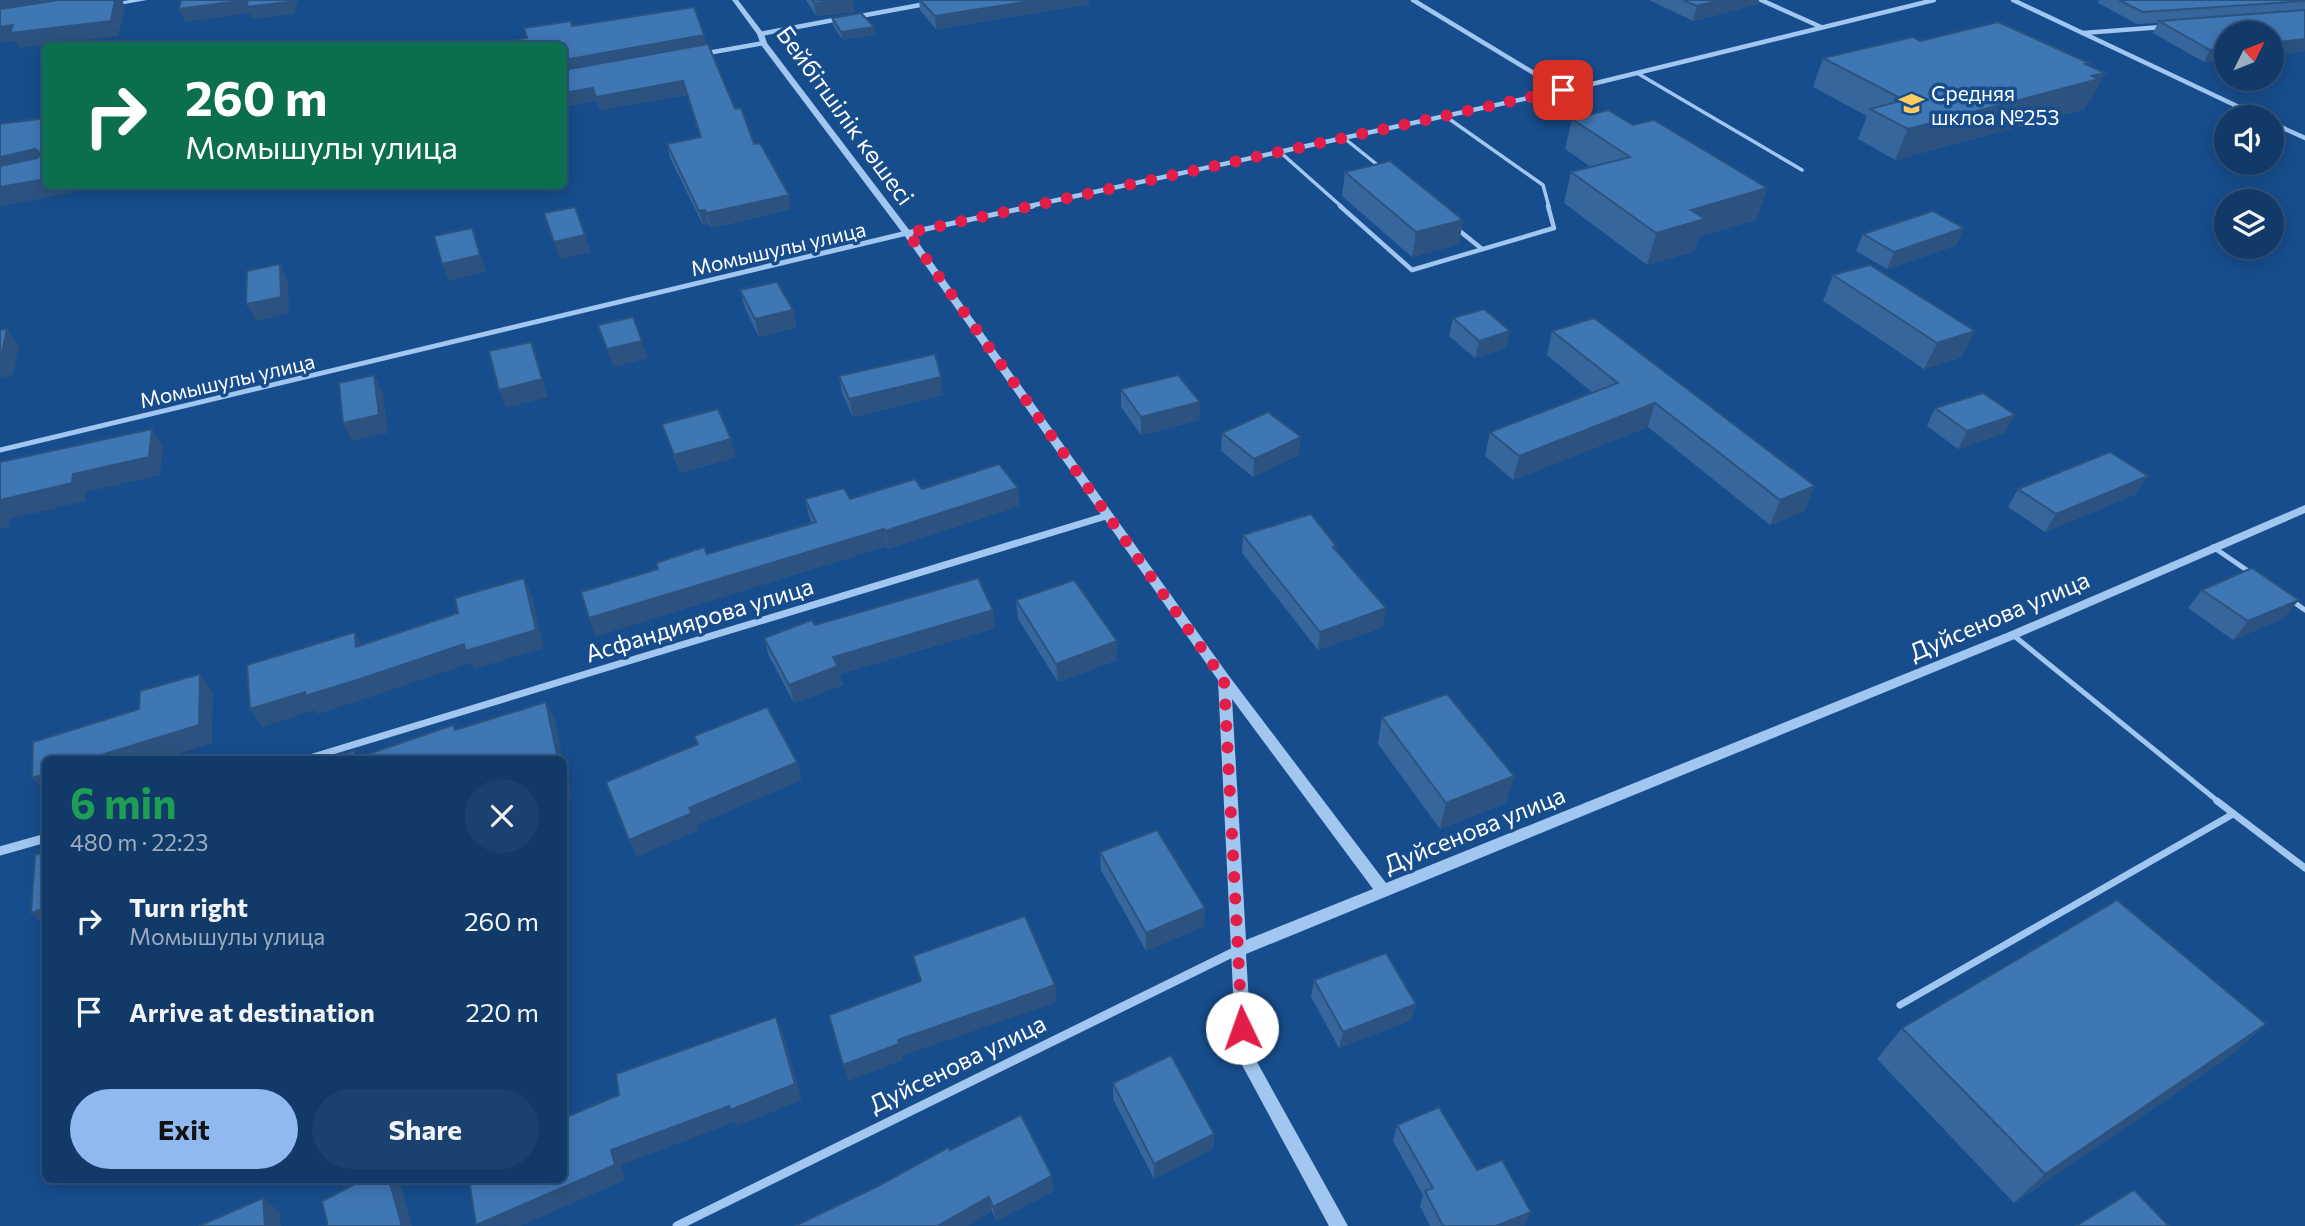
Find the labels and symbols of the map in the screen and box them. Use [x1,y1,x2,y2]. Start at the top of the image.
street label: Бейбітшілік көшесі [771,20,921,210]
north arrow [2214,21,2284,91]
pin [1533,60,1593,120]
place label: Средняя шклоа №253 [1931,80,2060,129]
school or university icon: Средняя шклоа №253 [1897,90,1925,118]
street label: Момышулы улица [688,216,868,280]
street label: Момышулы улица [137,348,317,412]
street label: Дуйсенова улица [1905,564,2093,666]
street label: Асфандиярова улица [581,570,817,668]
street label: Дуйсенова улица [1379,779,1569,879]
position arrow [1205,991,1279,1065]
street label: Дуйсенова улица [864,1008,1050,1118]

